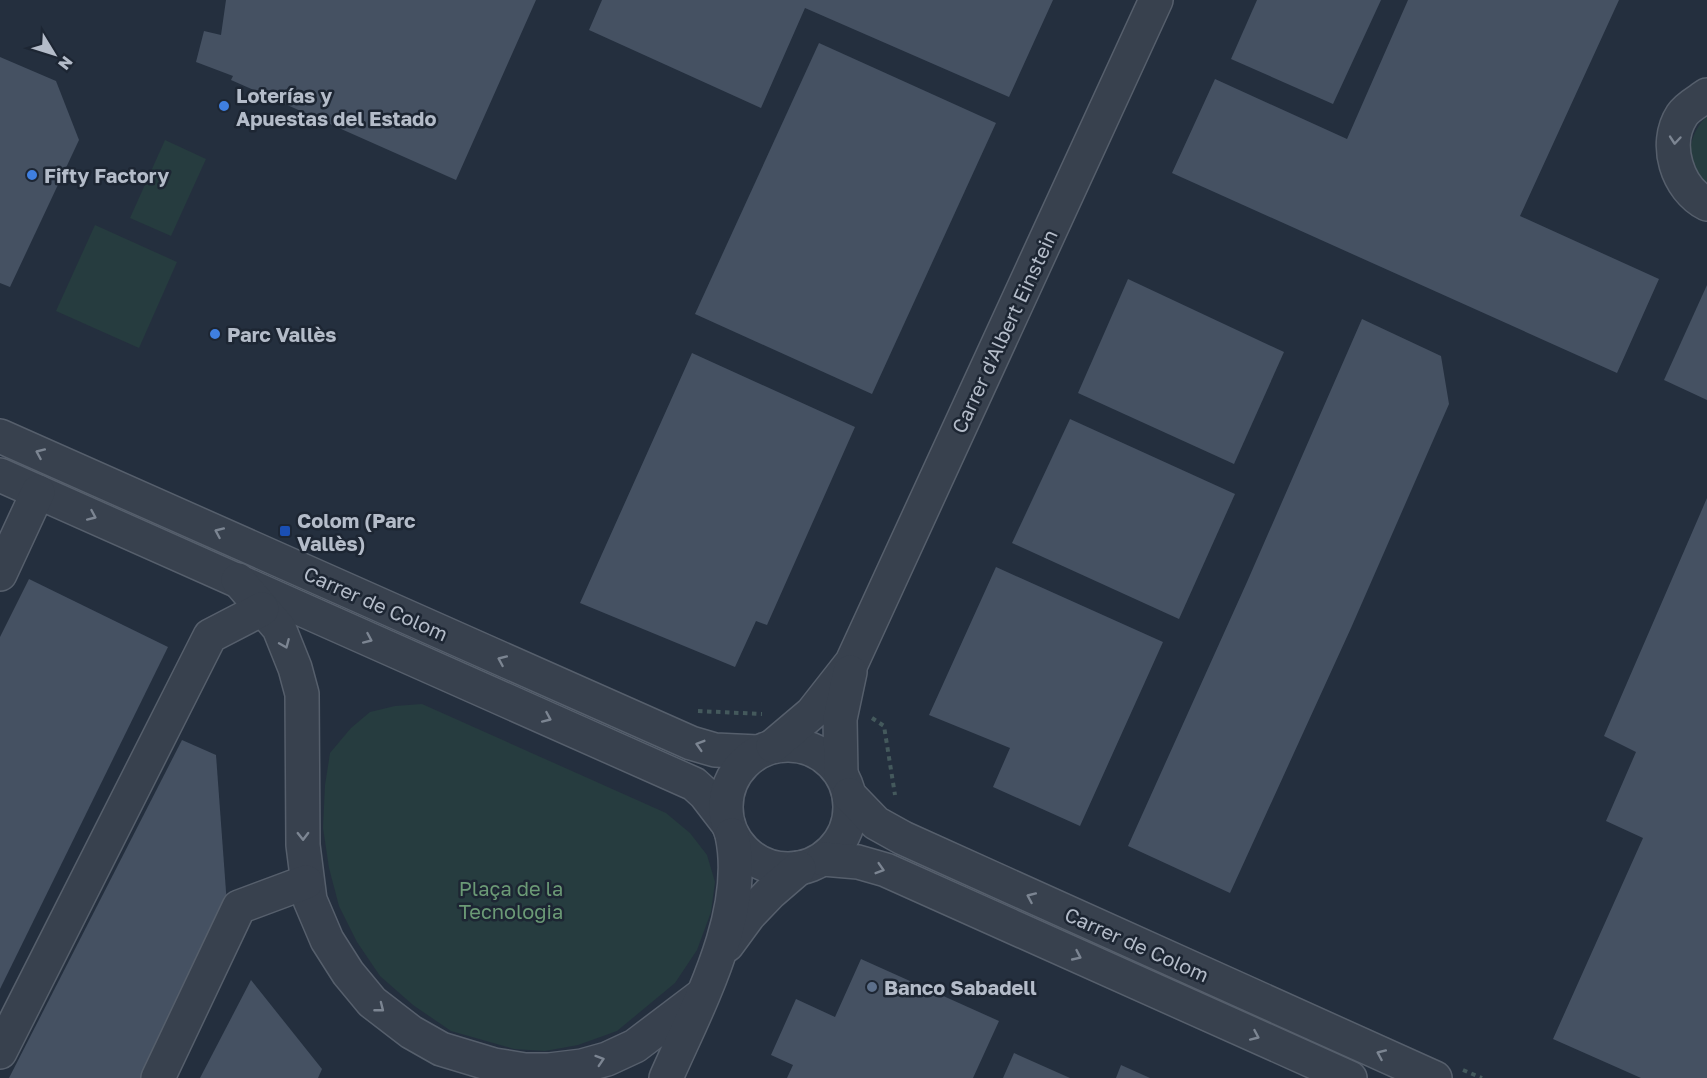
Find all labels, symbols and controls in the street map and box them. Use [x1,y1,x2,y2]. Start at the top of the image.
north arrow [24,24,84,84]
text: N [54,52,77,74]
place label: Loterías y Apuestas del Estado [236,83,436,130]
marker: Loterías y Apuestas del Estado [217,99,231,113]
one-way arrow [1669,135,1682,144]
place label: Fifty Factory [44,163,169,187]
marker: Fifty Factory [25,168,39,182]
street label: Carrer d'Albert Einstein [946,225,1062,437]
place label: Parc Vallès [227,322,337,346]
marker: Parc Vallès [208,327,222,341]
one-way arrow [36,449,47,461]
place label: Colom (Parc Vallès) [297,508,416,555]
one-way arrow [85,509,96,521]
marker: Colom (Parc Vallès) [278,524,292,538]
one-way arrow [214,528,225,540]
street label: Carrer de Colom [300,560,452,646]
one-way arrow [362,631,373,643]
one-way arrow [278,637,290,648]
one-way arrow [497,655,508,667]
one-way arrow [540,710,551,722]
one-way arrow [695,740,706,753]
one-way arrow [296,831,309,840]
one-way arrow [874,862,885,874]
park label: Plaça de la Tecnologia [459,876,563,923]
one-way arrow [1026,892,1037,904]
street label: Carrer de Colom [1061,901,1213,987]
one-way arrow [1071,949,1082,961]
place label: Banco Sabadell [884,975,1037,999]
marker: Banco Sabadell [865,980,879,994]
one-way arrow [373,1001,384,1012]
one-way arrow [1249,1028,1260,1040]
one-way arrow [1377,1049,1388,1061]
one-way arrow [594,1055,605,1068]

